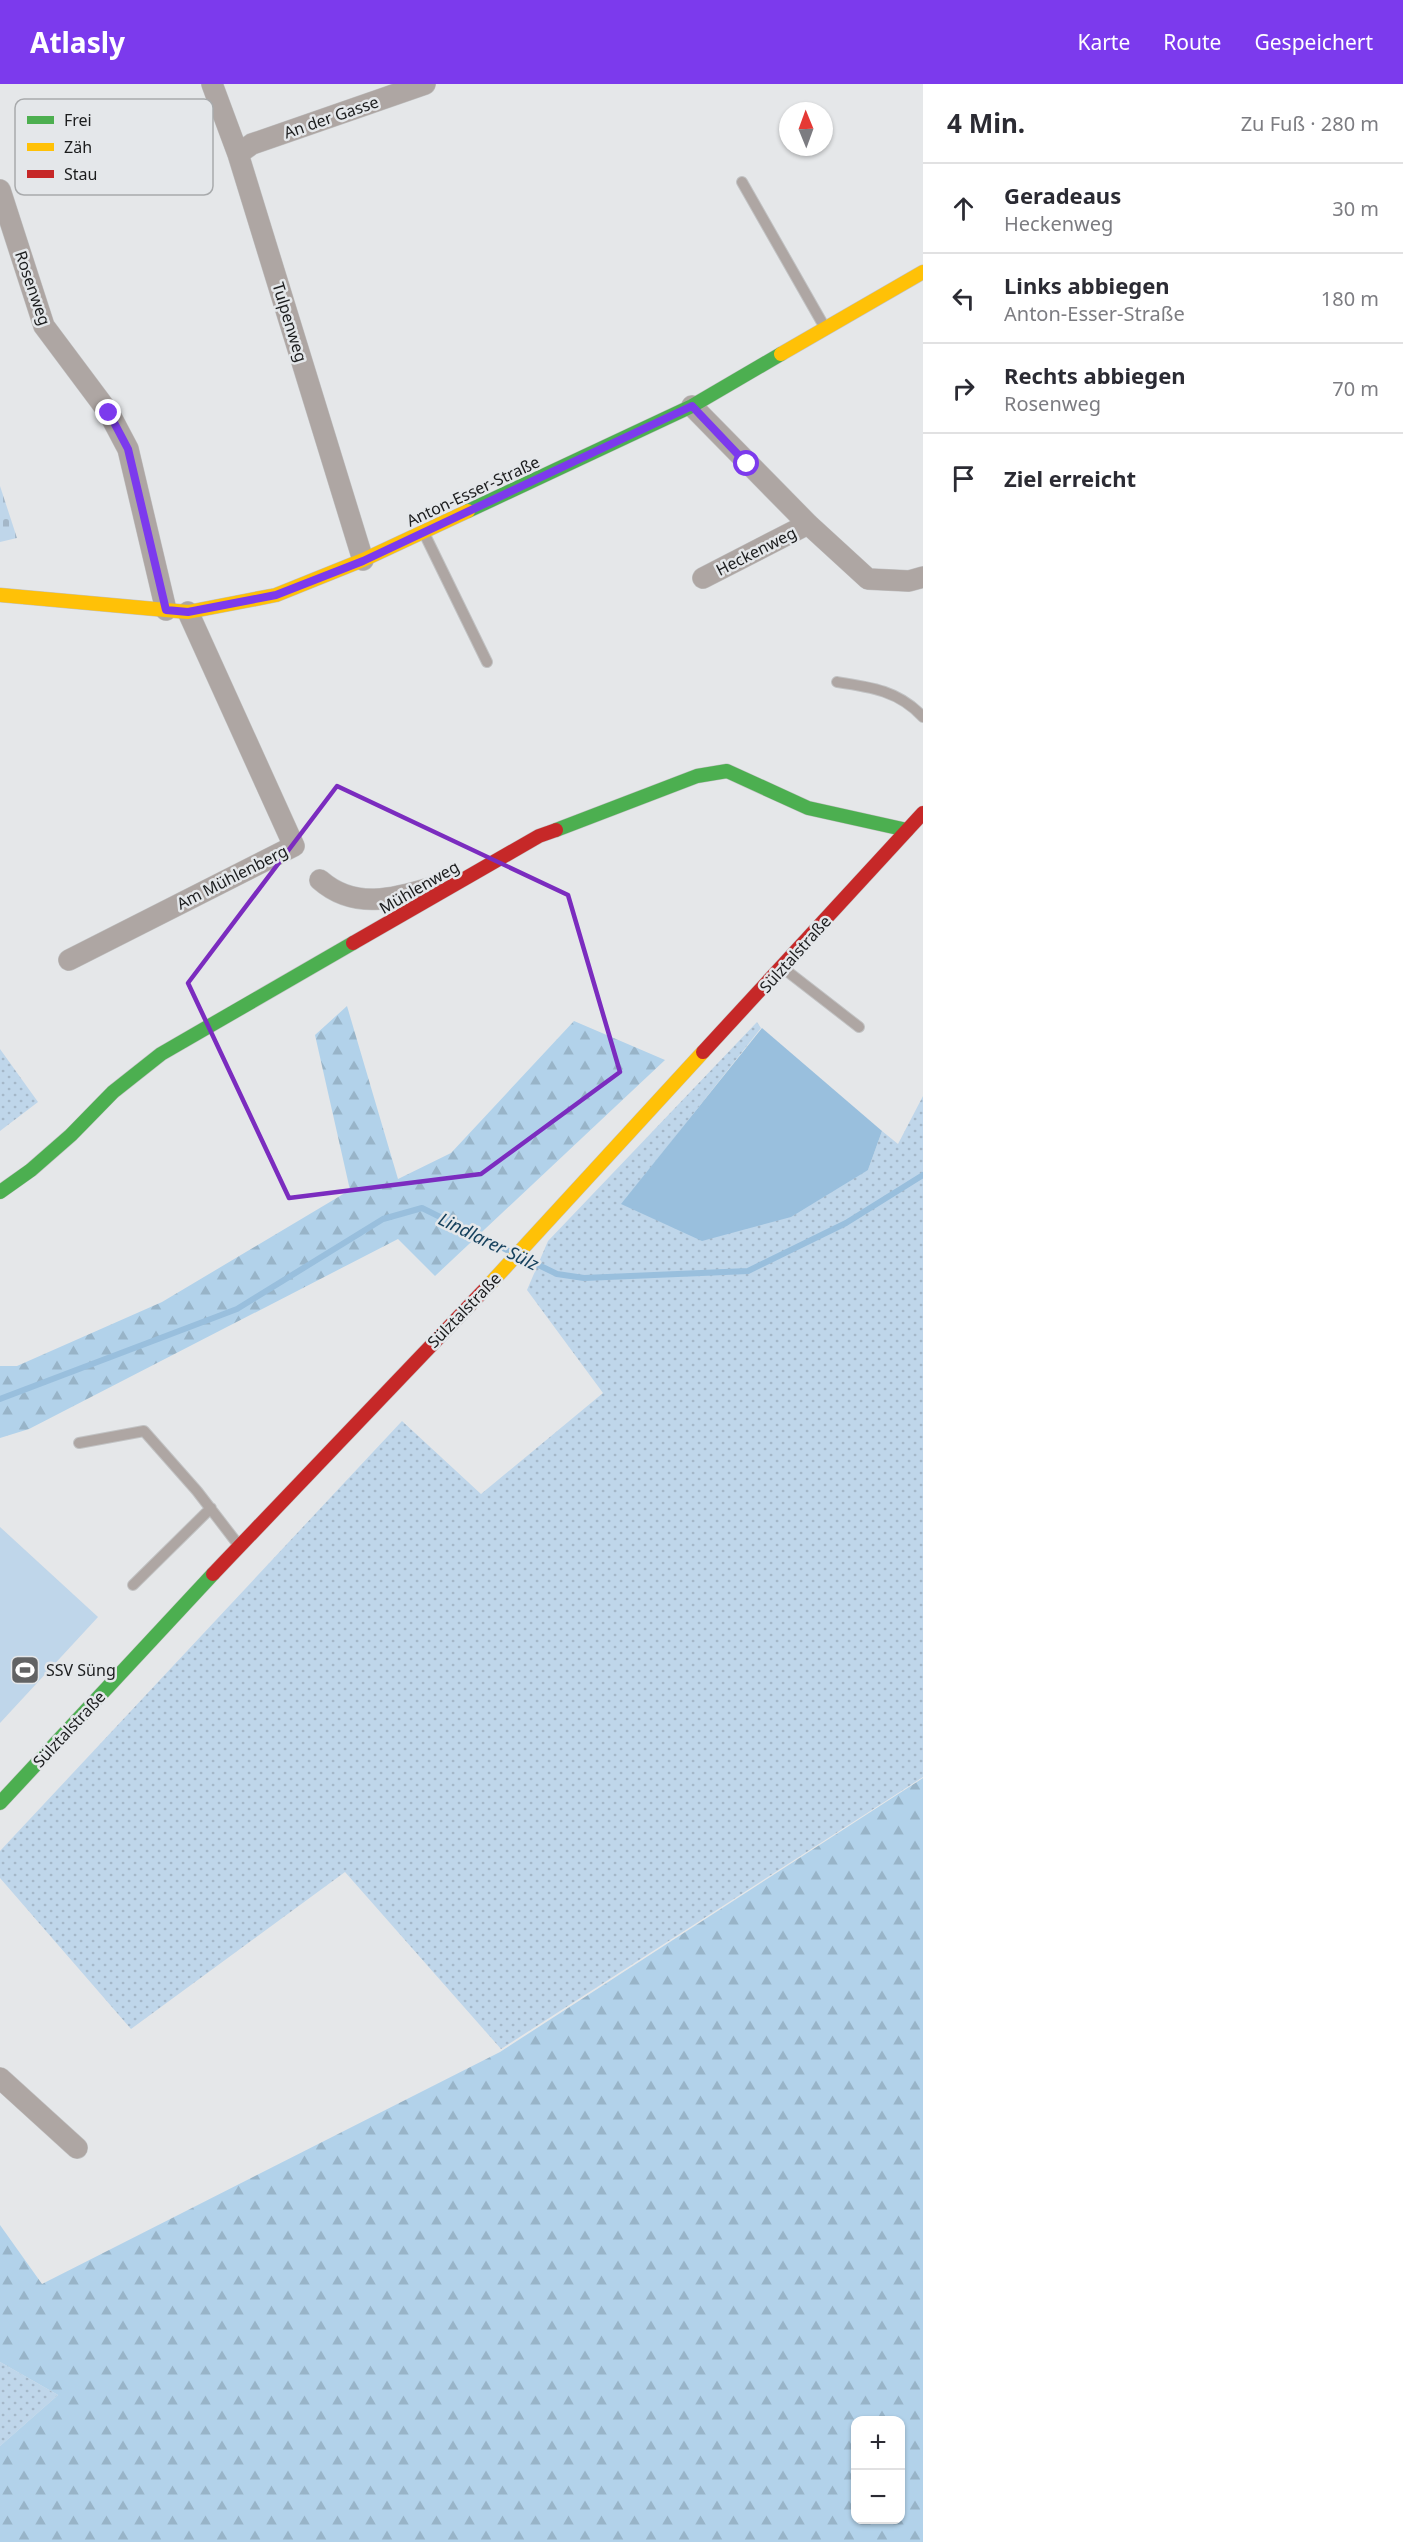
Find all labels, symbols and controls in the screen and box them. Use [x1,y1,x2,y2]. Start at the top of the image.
text: Atlasly [30,23,125,61]
text: Karte [1077,28,1130,56]
text: Route [1163,28,1221,56]
text: Gespeichert [1254,28,1373,56]
street label: An der Gasse [281,91,381,143]
legend [15,99,213,195]
north arrow [779,102,833,156]
text: 4 Min. [947,105,1025,141]
text: Frei [64,109,92,131]
text: Zu Fuß · 280 m [1241,110,1379,137]
text: Zäh [64,136,92,158]
text: Stau [64,163,97,185]
text: Geradeaus [1004,180,1121,210]
icon: ahead [947,192,980,225]
text: 30 m [1332,195,1379,222]
text: Heckenweg [1004,210,1113,237]
street label: Rosenweg [10,248,56,328]
text: Links abbiegen [1004,270,1170,300]
street label: Tulpenweg [267,279,313,365]
icon: left [947,282,980,315]
text: 180 m [1321,285,1379,312]
text: Anton-Esser-Straße [1004,300,1185,327]
text: Rechts abbiegen [1004,360,1186,390]
icon: right [947,372,980,405]
text: 70 m [1332,375,1379,402]
text: Rosenweg [1004,390,1101,417]
route end [95,399,121,425]
street label: Anton-Esser-Straße [403,450,543,532]
route start [733,450,759,476]
icon: arrive [947,462,980,495]
text: Ziel erreicht [1004,463,1136,493]
street label: Heckenweg [712,521,800,581]
street label: Am Mühlenberg [173,840,291,914]
street label: Mühlenweg [375,855,463,919]
street label: Sülztalstraße [754,911,836,997]
water label: Lindlarer Sülz [435,1206,543,1276]
street label: Sülztalstraße [422,1267,506,1353]
sports icon: SSV Süng [9,1654,41,1686]
place label: SSV Süng [46,1659,116,1681]
street label: Sülztalstraße [28,1686,110,1772]
map controls [851,2416,905,2524]
button: + [851,2416,905,2470]
button: − [851,2470,905,2524]

